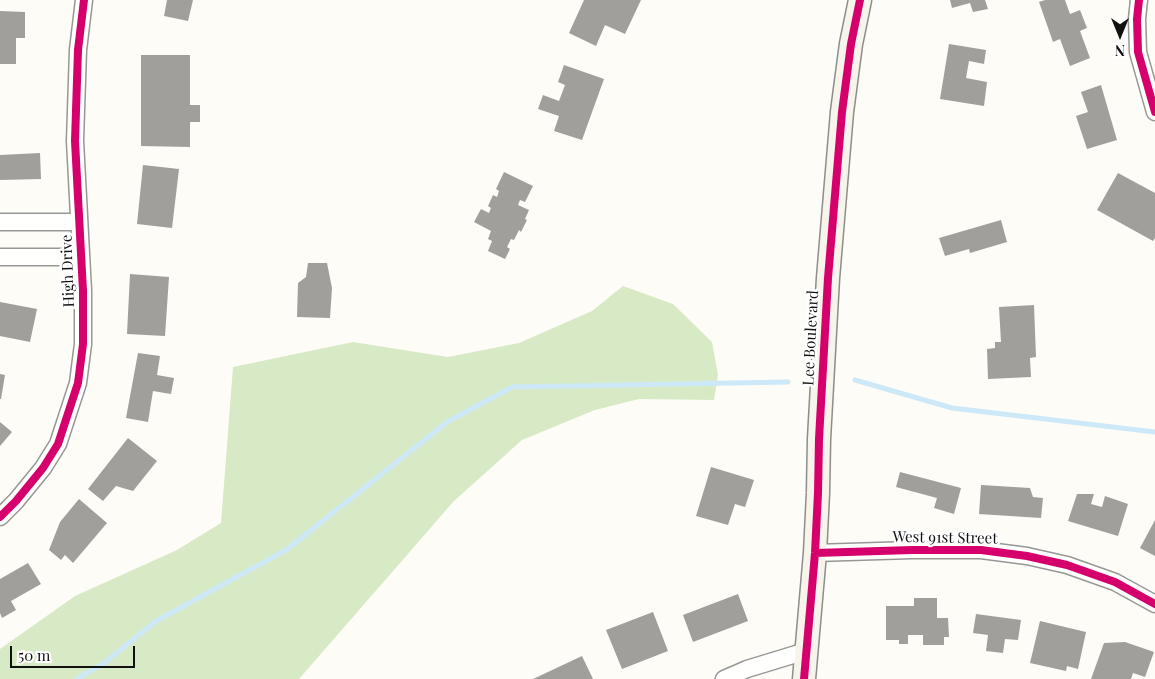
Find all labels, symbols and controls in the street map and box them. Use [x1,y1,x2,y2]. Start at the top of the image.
north arrow [1095,10,1145,60]
text: N [1115,41,1125,60]
street label: High Drive [58,234,78,308]
street label: Lee Boulevard [800,290,822,386]
street label: West 91st Street [892,528,998,548]
scale bar [12,636,138,668]
text: 50 m [18,645,50,665]

